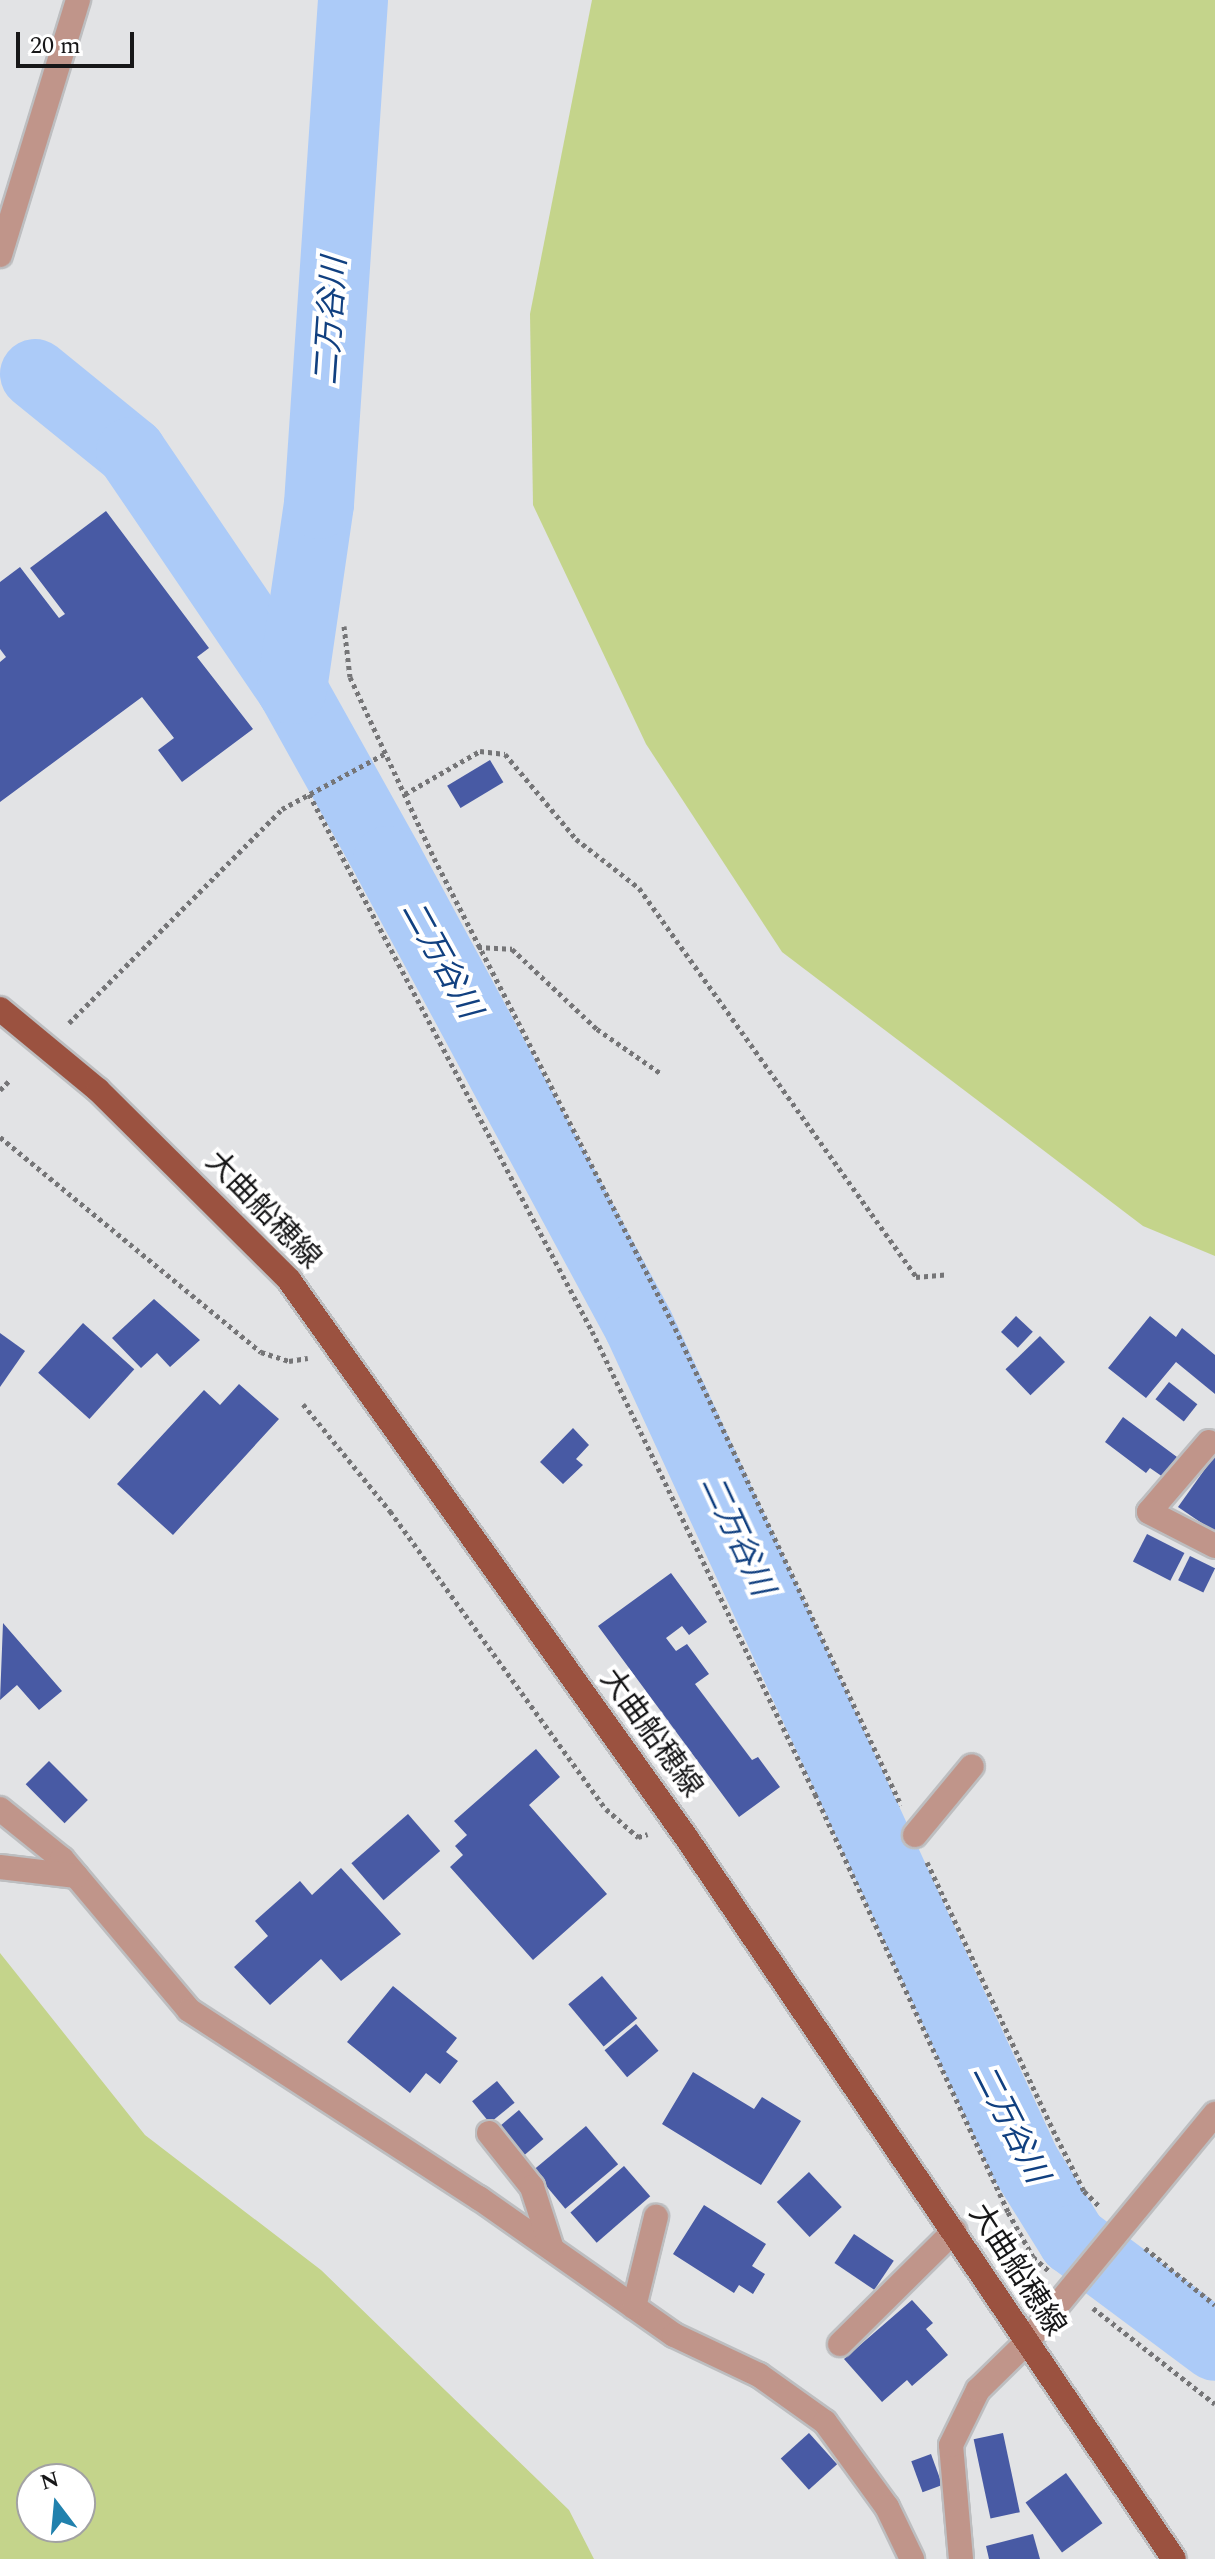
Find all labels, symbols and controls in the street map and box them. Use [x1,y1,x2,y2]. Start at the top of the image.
scale bar [20,16,138,66]
text: 20 m [30,28,81,64]
water label: 二万谷川 [308,256,356,386]
water label: 二万谷川 [392,895,488,1025]
street label: 大曲船穂線 [198,1144,328,1276]
water label: 二万谷川 [692,1470,780,1602]
street label: 大曲船穂線 [592,1662,710,1804]
water label: 二万谷川 [963,2058,1055,2190]
street label: 大曲船穂線 [961,2197,1073,2343]
north arrow [16,2463,96,2543]
text: N [37,2463,63,2500]

